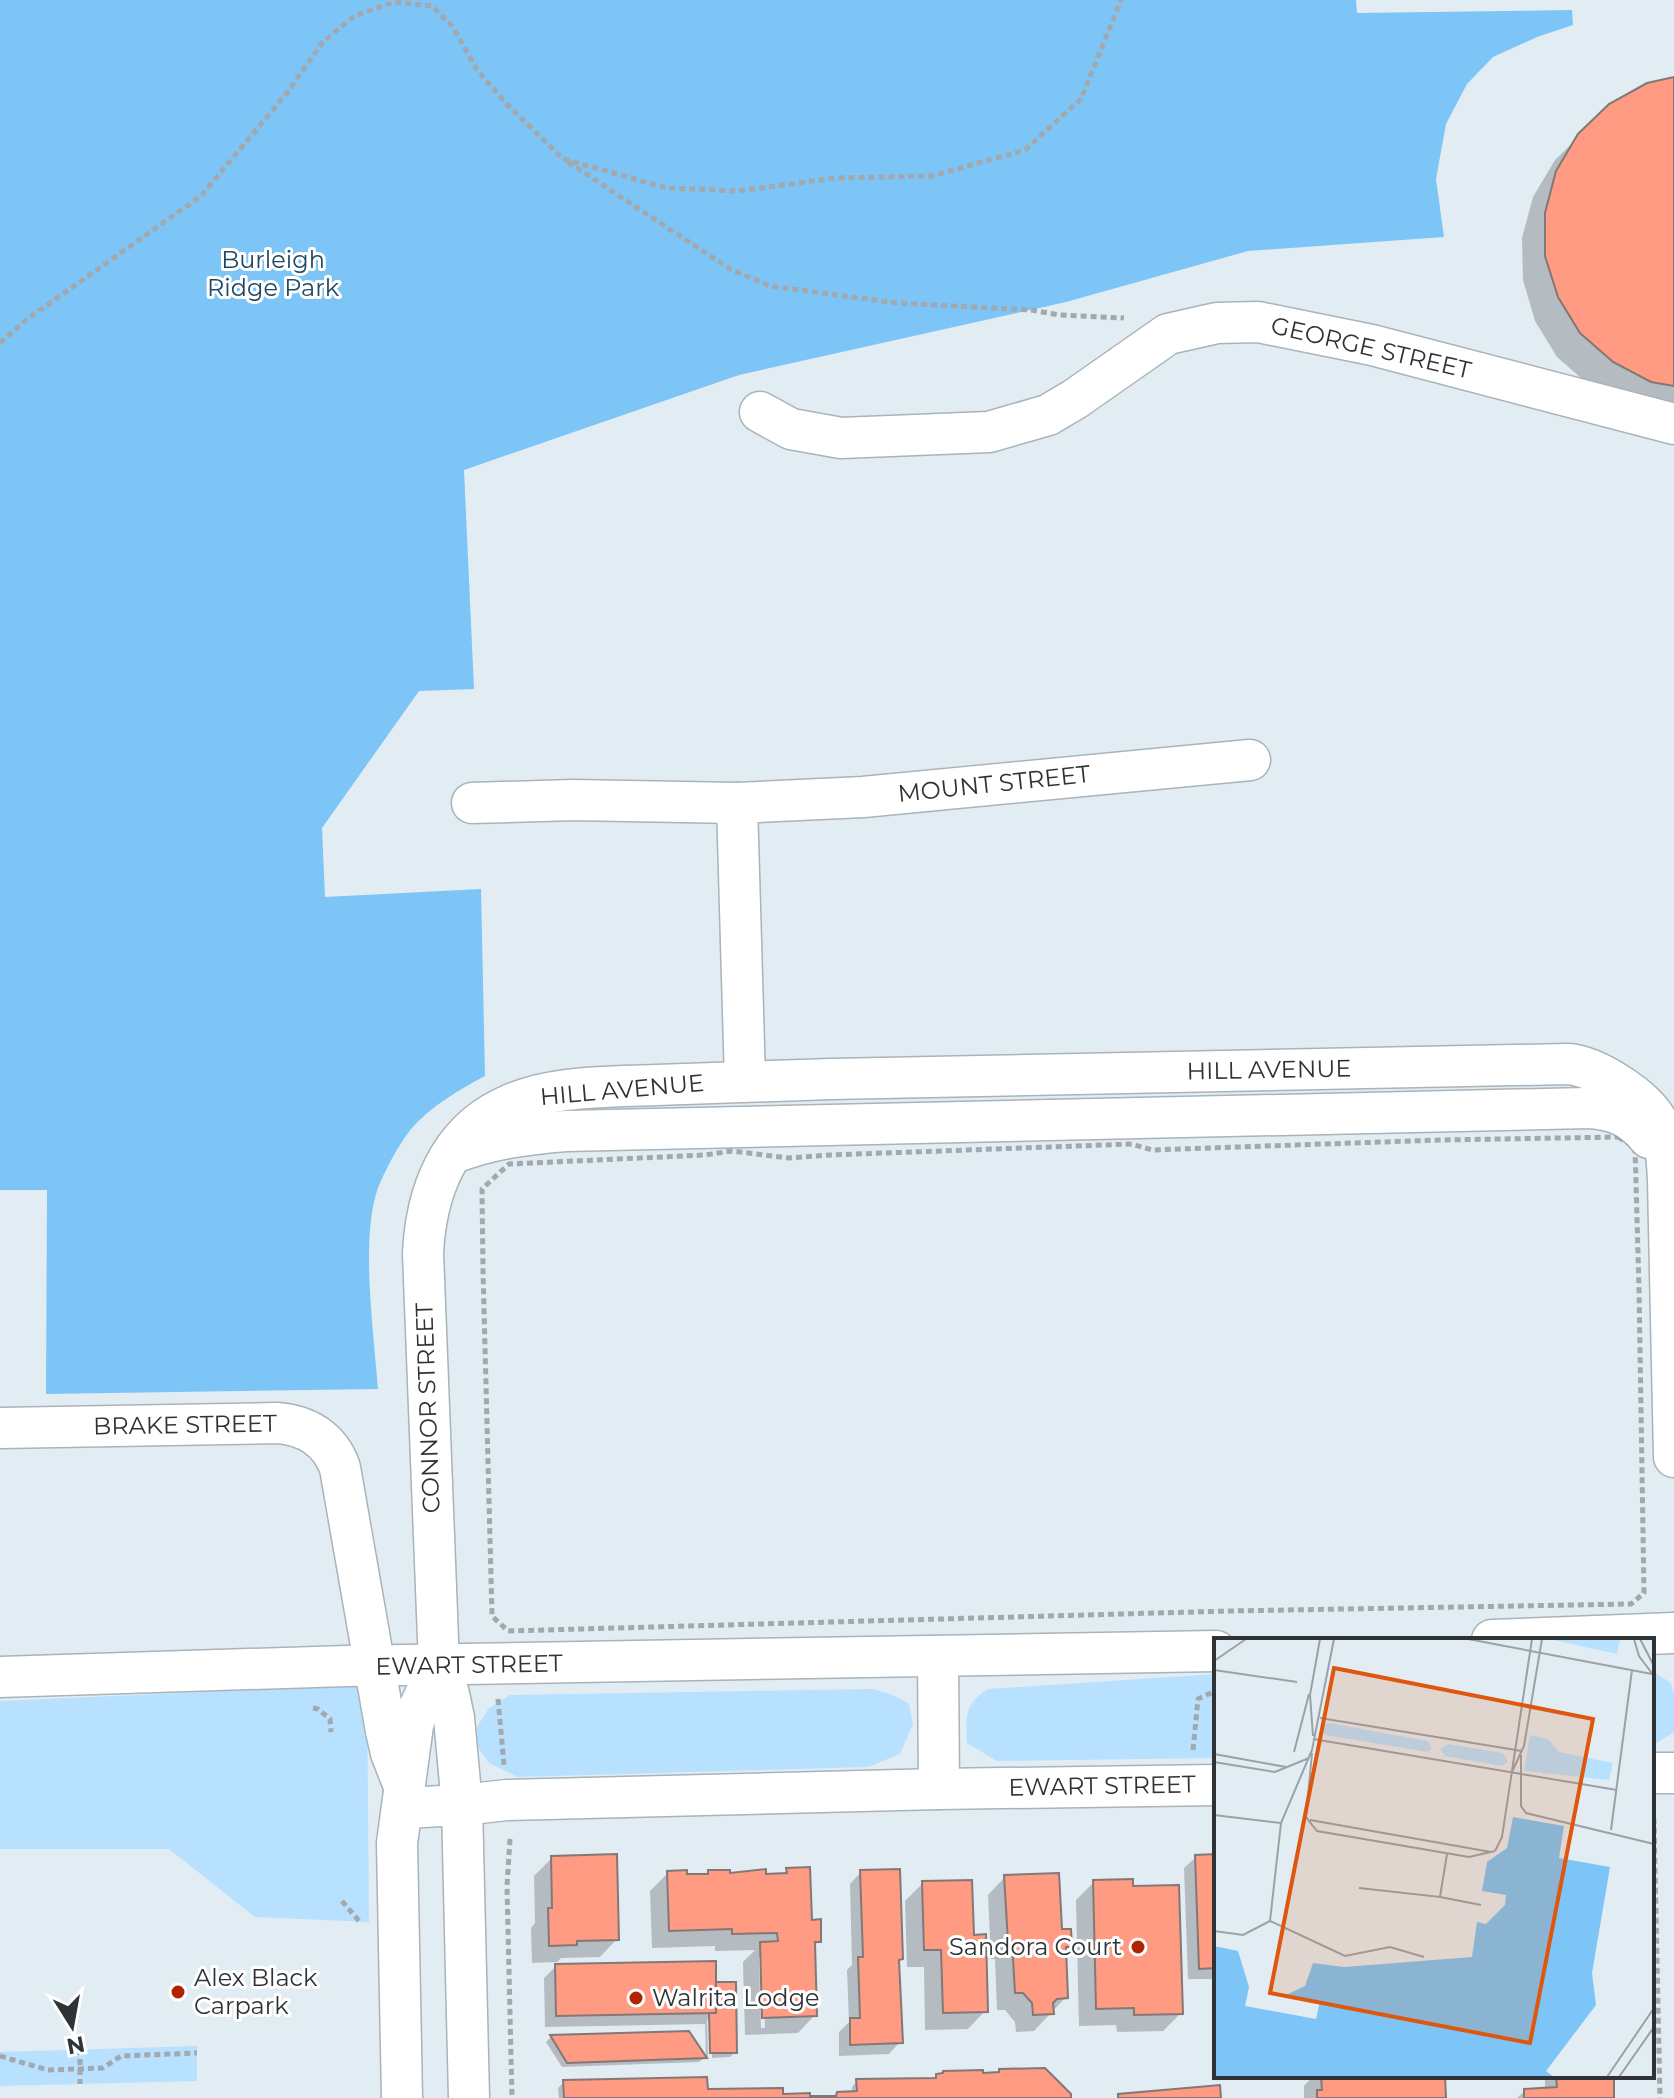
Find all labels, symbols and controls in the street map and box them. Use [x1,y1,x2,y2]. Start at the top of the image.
park label: Burleigh Ridge Park [207,245,340,302]
street label: GEORGE STREET [1268,310,1474,385]
street label: MOUNT STREET [896,759,1092,808]
street label: HILL AVENUE [1186,1054,1352,1085]
street label: HILL AVENUE [539,1068,705,1111]
street label: CONNOR STREET [409,1302,446,1514]
street label: BRAKE STREET [93,1408,277,1441]
inset map [1214,1638,1654,2078]
street label: EWART STREET [375,1648,563,1681]
street label: EWART STREET [1008,1769,1196,1802]
place label: Sandora Court [949,1932,1122,1961]
marker: Sandora Court [1129,1938,1147,1956]
place label: Alex Black Carpark [194,1963,318,2020]
marker: Alex Black Carpark [169,1983,187,2001]
place label: Walrita Lodge [652,1983,820,2012]
north arrow [32,1986,112,2066]
marker: Walrita Lodge [627,1989,645,2007]
text: N [64,2030,87,2060]

